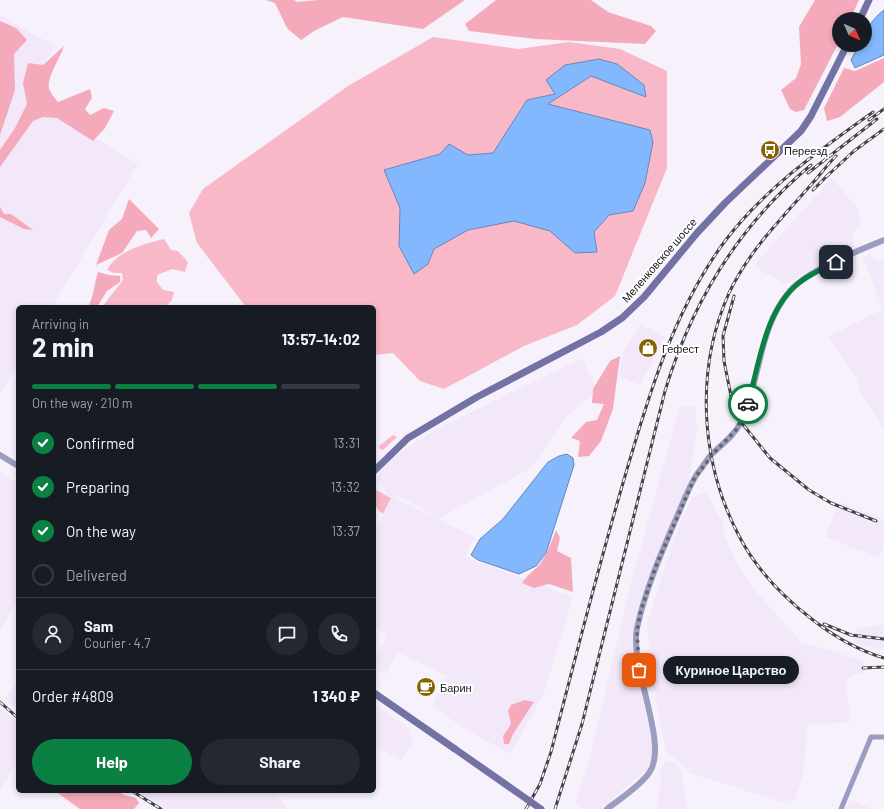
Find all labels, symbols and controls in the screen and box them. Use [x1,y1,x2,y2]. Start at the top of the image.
north arrow [832,12,872,52]
map controls [832,12,872,52]
bus stop icon: Переезд [759,139,781,161]
place label: Переезд [784,144,828,157]
street label: Меленковское шоссе [619,215,699,305]
pin [819,245,853,279]
icon: home [825,251,847,273]
text: Arriving in [32,316,89,332]
text: 13:57–14:02 [282,330,360,348]
text: 2 min [32,331,94,362]
shop icon: Гефест [637,337,659,359]
place label: Гефест [662,342,699,355]
courier [728,384,768,424]
icon: car [737,393,759,415]
text: On the way · 210 m [32,395,133,411]
icon: check [32,432,54,454]
text: Confirmed [66,434,134,452]
text: 13:31 [333,435,360,451]
icon: check [32,476,54,498]
text: Preparing [66,478,130,496]
text: 13:32 [331,479,360,495]
icon: check [32,520,54,542]
text: On the way [66,522,136,540]
text: 13:37 [332,523,360,539]
text: Delivered [66,566,127,584]
button: person [32,613,74,655]
button: chat [266,613,308,655]
button: phone [318,613,360,655]
text: Sam [84,617,113,635]
text: Courier · 4.7 [84,635,151,651]
pin [622,653,656,687]
callout: Куриное Царство [663,656,799,684]
icon: bag [628,659,650,681]
text: Куриное Царство [675,662,787,678]
cafe icon: Барин [415,676,437,698]
place label: Барин [440,681,472,694]
text: Order #4809 [32,687,114,705]
text: 1 340 ₽ [312,687,360,705]
button: Help [32,739,192,785]
button: Share [200,739,360,785]

